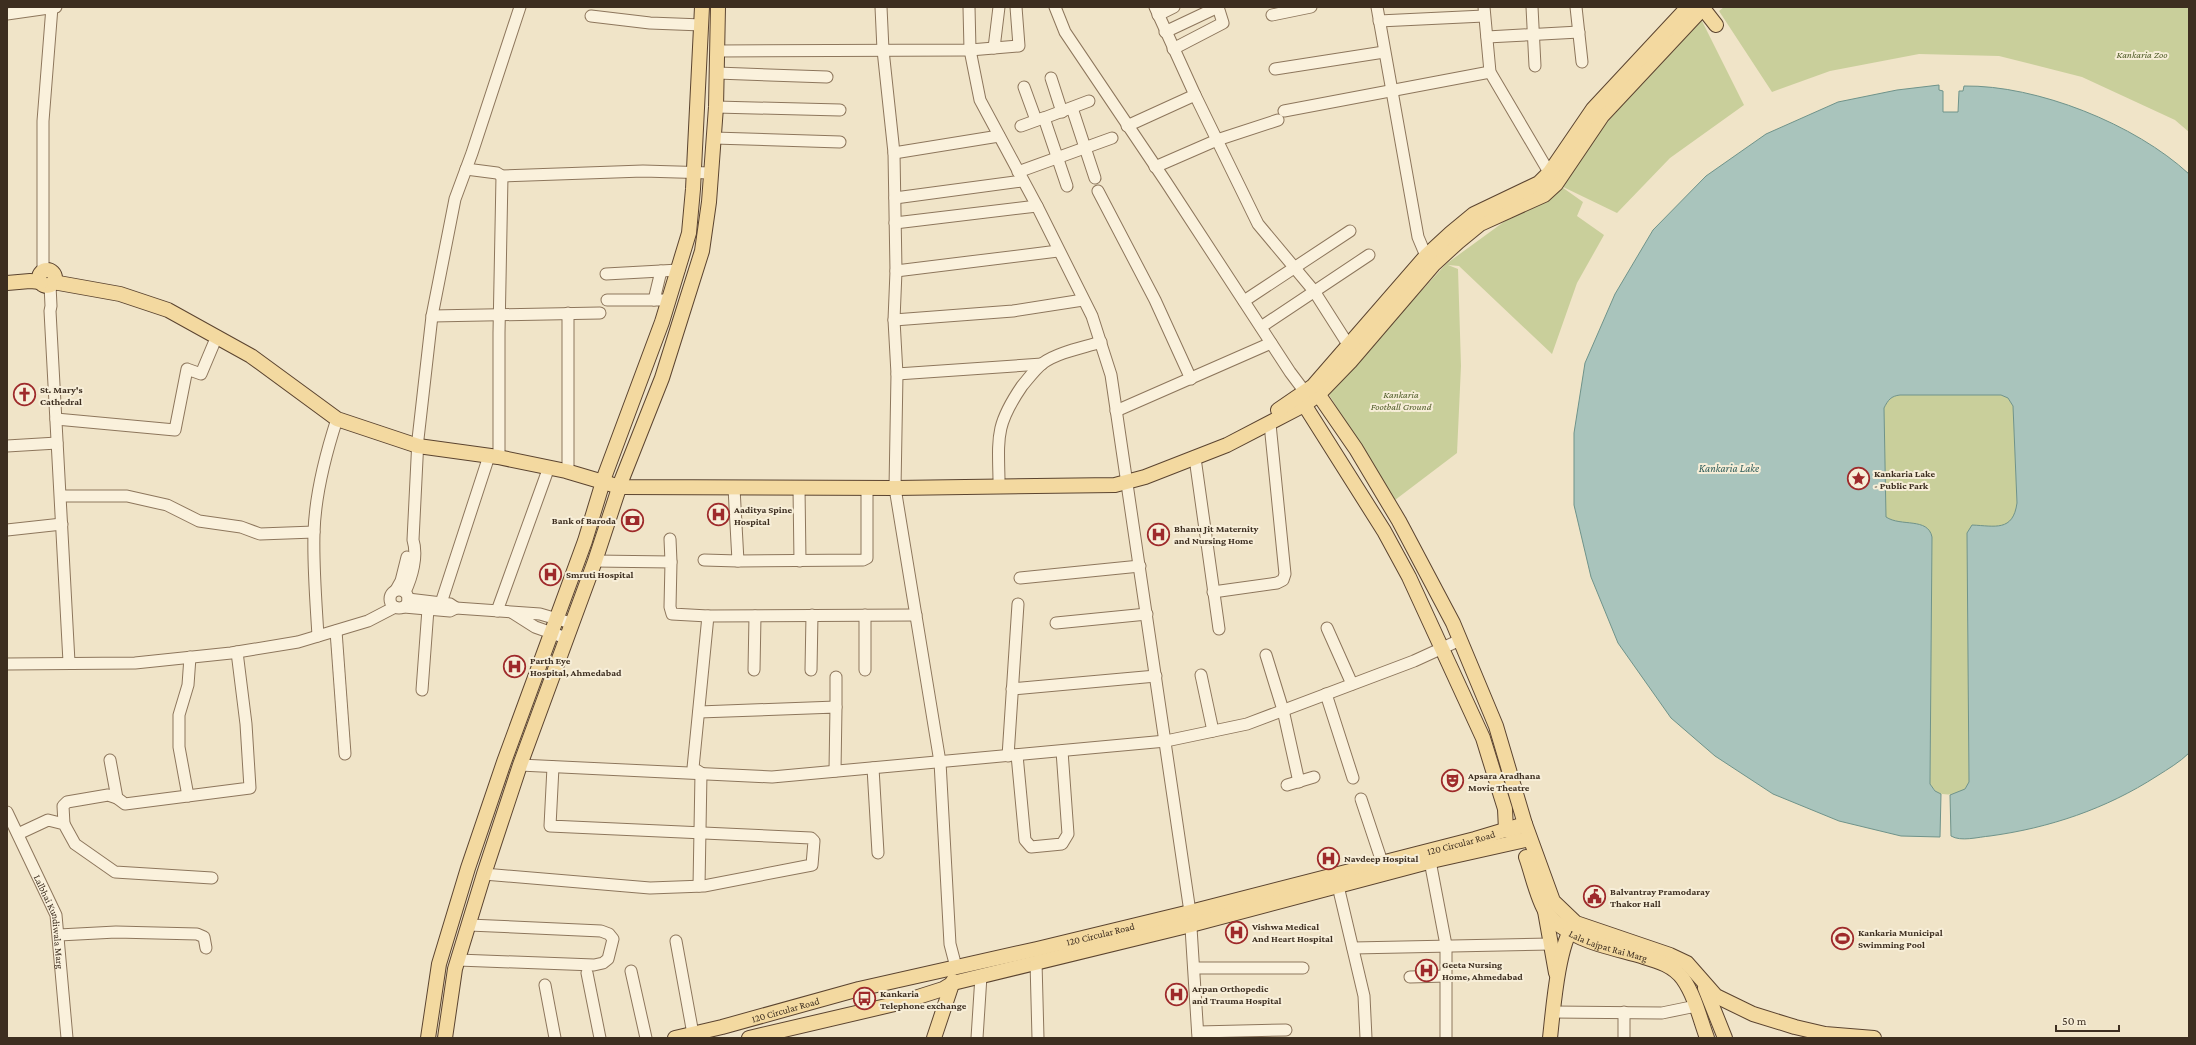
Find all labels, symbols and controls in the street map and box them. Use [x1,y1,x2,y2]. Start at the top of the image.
park label: Kankaria Zoo [2117,49,2167,60]
church icon: St. Mary's Cathedral [11,382,37,408]
place label: St. Mary's Cathedral [40,384,83,407]
park label: Kankaria Football Ground [1371,389,1432,412]
water label: Kankaria Lake [1699,462,1760,474]
place icon: Kankaria Lake - Public Park [1846,466,1872,492]
place label: Kankaria Lake - Public Park [1874,468,1935,491]
hospital icon: Aaditya Spine Hospital [706,502,732,528]
place label: Aaditya Spine Hospital [733,504,792,527]
bank icon: Bank of Baroda [619,507,645,533]
place label: Bank of Baroda [552,515,616,526]
hospital icon: Bhanu Jit Maternity and Nursing Home [1146,521,1172,547]
place label: Bhanu Jit Maternity and Nursing Home [1174,523,1258,546]
hospital icon: Smruti Hospital [537,561,563,587]
place label: Smruti Hospital [566,569,634,580]
hospital icon: Parth Eye Hospital, Ahmedabad [501,653,527,679]
place label: Parth Eye Hospital, Ahmedabad [530,655,622,678]
theatre icon: Apsara Aradhana Movie Theatre [1439,768,1465,794]
place label: Apsara Aradhana Movie Theatre [1467,770,1540,793]
street label: 120 Circular Road [1426,828,1497,857]
hospital icon: Navdeep Hospital [1315,845,1341,871]
place label: Navdeep Hospital [1344,853,1418,864]
street label: Lalbhai Kundiwala Marg [32,873,66,970]
public building icon: Balvantray Pramodaray Thakor Hall [1581,884,1607,910]
place label: Balvantray Pramodaray Thakor Hall [1610,886,1710,909]
hospital icon: Vishwa Medical And Heart Hospital [1224,919,1250,945]
street label: 120 Circular Road [1065,920,1136,947]
place label: Vishwa Medical And Heart Hospital [1251,921,1333,944]
sports icon: Kankaria Municipal Swimming Pool [1829,925,1855,951]
street label: Lala Lajpat Rai Marg [1567,927,1649,963]
place label: Kankaria Municipal Swimming Pool [1858,927,1943,950]
hospital icon: Geeta Nursing Home, Ahmedabad [1413,957,1439,983]
place label: Geeta Nursing Home, Ahmedabad [1442,959,1523,982]
hospital icon: Arpan Orthopedic and Trauma Hospital [1164,981,1190,1007]
place label: Arpan Orthopedic and Trauma Hospital [1191,983,1282,1006]
bus stop icon: Kankaria Telephone exchange [851,986,877,1012]
place label: Kankaria Telephone exchange [880,988,967,1011]
street label: 120 Circular Road [750,995,821,1024]
scale bar [2056,1007,2119,1033]
text: 50 m [2062,1014,2087,1028]

